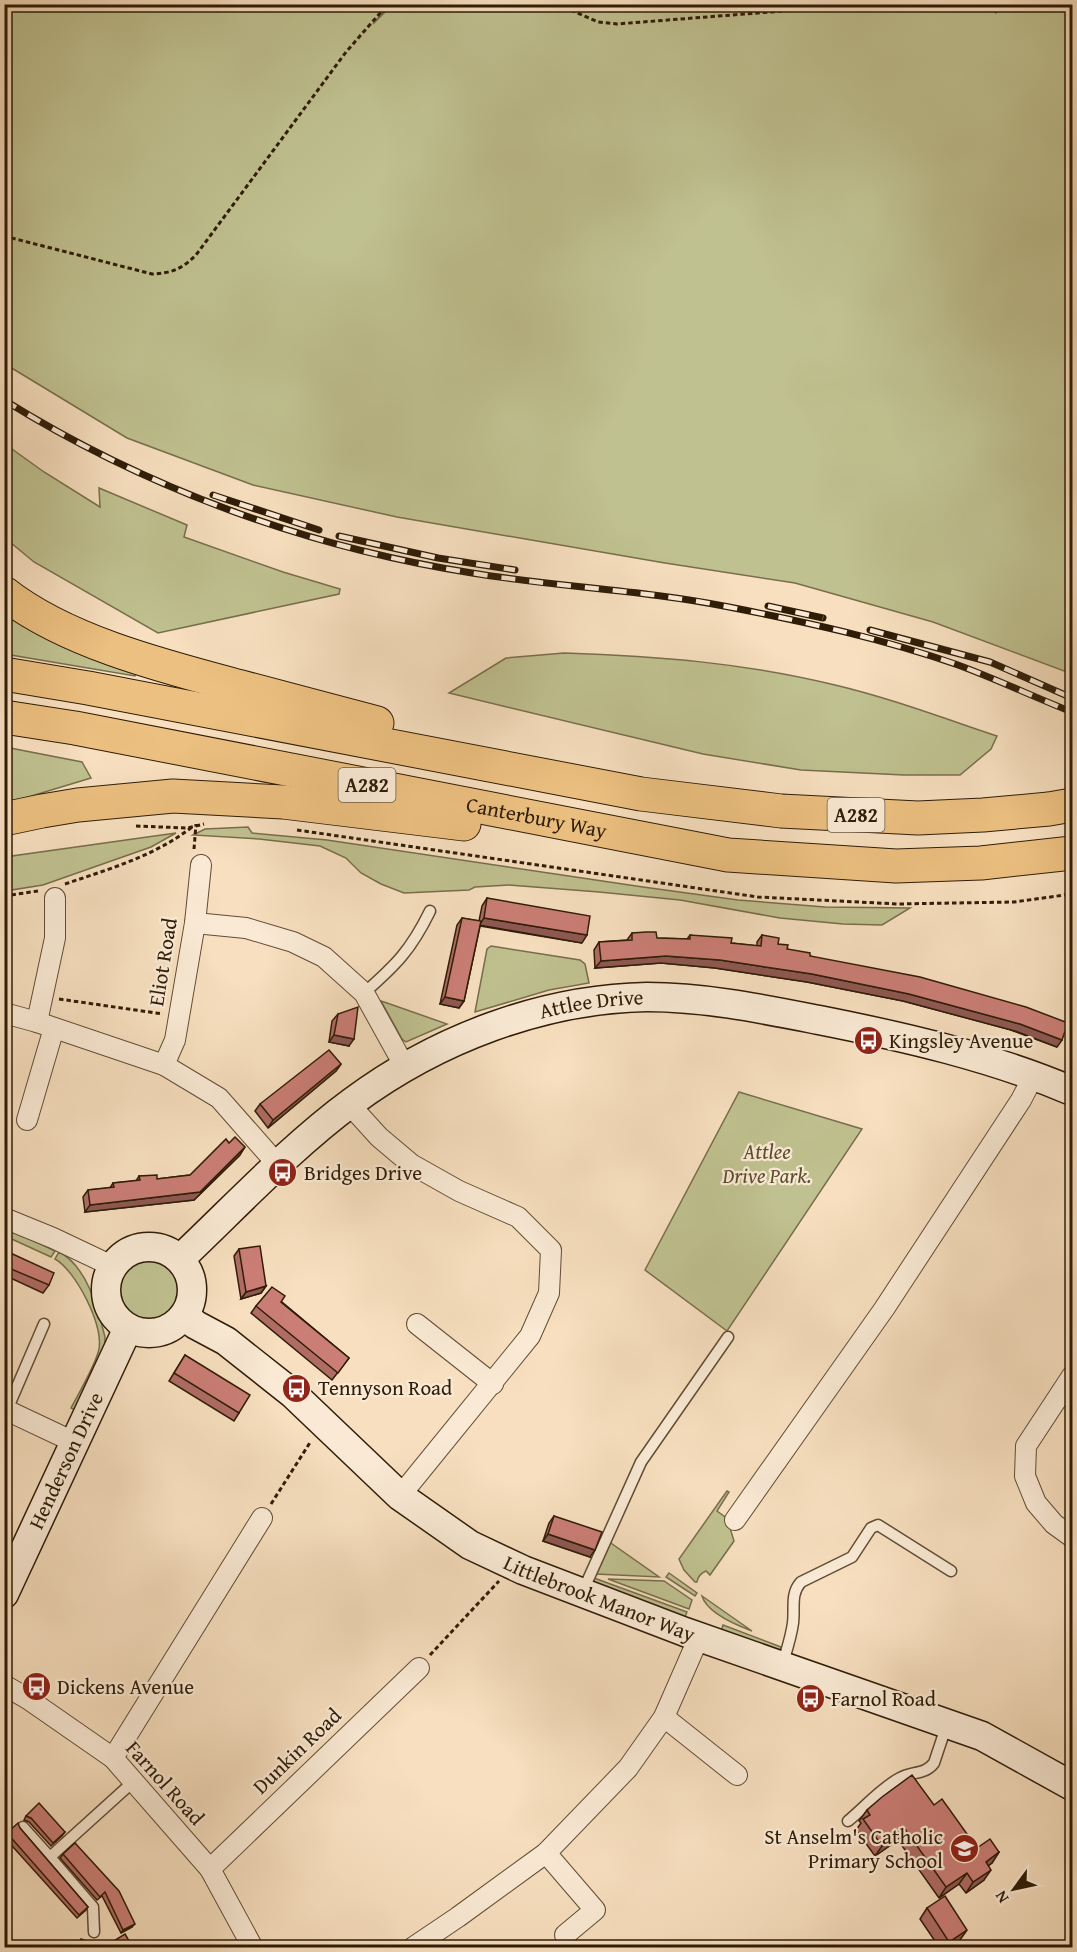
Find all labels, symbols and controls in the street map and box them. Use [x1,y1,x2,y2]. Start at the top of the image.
road number: A282 [338,768,395,802]
street label: Canterbury Way [464,788,610,846]
road number: A282 [828,798,884,832]
street label: Eliot Road [140,915,185,1008]
street label: Attlee Drive [536,981,644,1026]
bus stop icon: Kingsley Avenue [852,1025,884,1057]
place label: Kingsley Avenue [889,1025,1033,1056]
park label: Attlee Drive Park. [722,1136,811,1191]
bus stop icon: Bridges Drive [267,1157,299,1189]
place label: Bridges Drive [304,1157,422,1188]
bus stop icon: Tennyson Road [281,1372,313,1404]
place label: Tennyson Road [318,1372,453,1403]
street label: Henderson Drive [20,1387,111,1534]
street label: Littlebrook Manor Way [499,1547,700,1650]
bus stop icon: Dickens Avenue [20,1671,52,1703]
place label: Dickens Avenue [57,1671,194,1702]
bus stop icon: Farnol Road [794,1683,826,1715]
place label: Farnol Road [831,1683,937,1714]
street label: Dunkin Road [245,1700,349,1801]
street label: Farnol Road [119,1733,213,1833]
place label: St Anselm's Catholic Primary School [764,1821,943,1876]
school or university icon: St Anselm's Catholic Primary School [948,1833,980,1865]
north arrow [984,1859,1044,1919]
text: N [988,1886,1014,1908]

